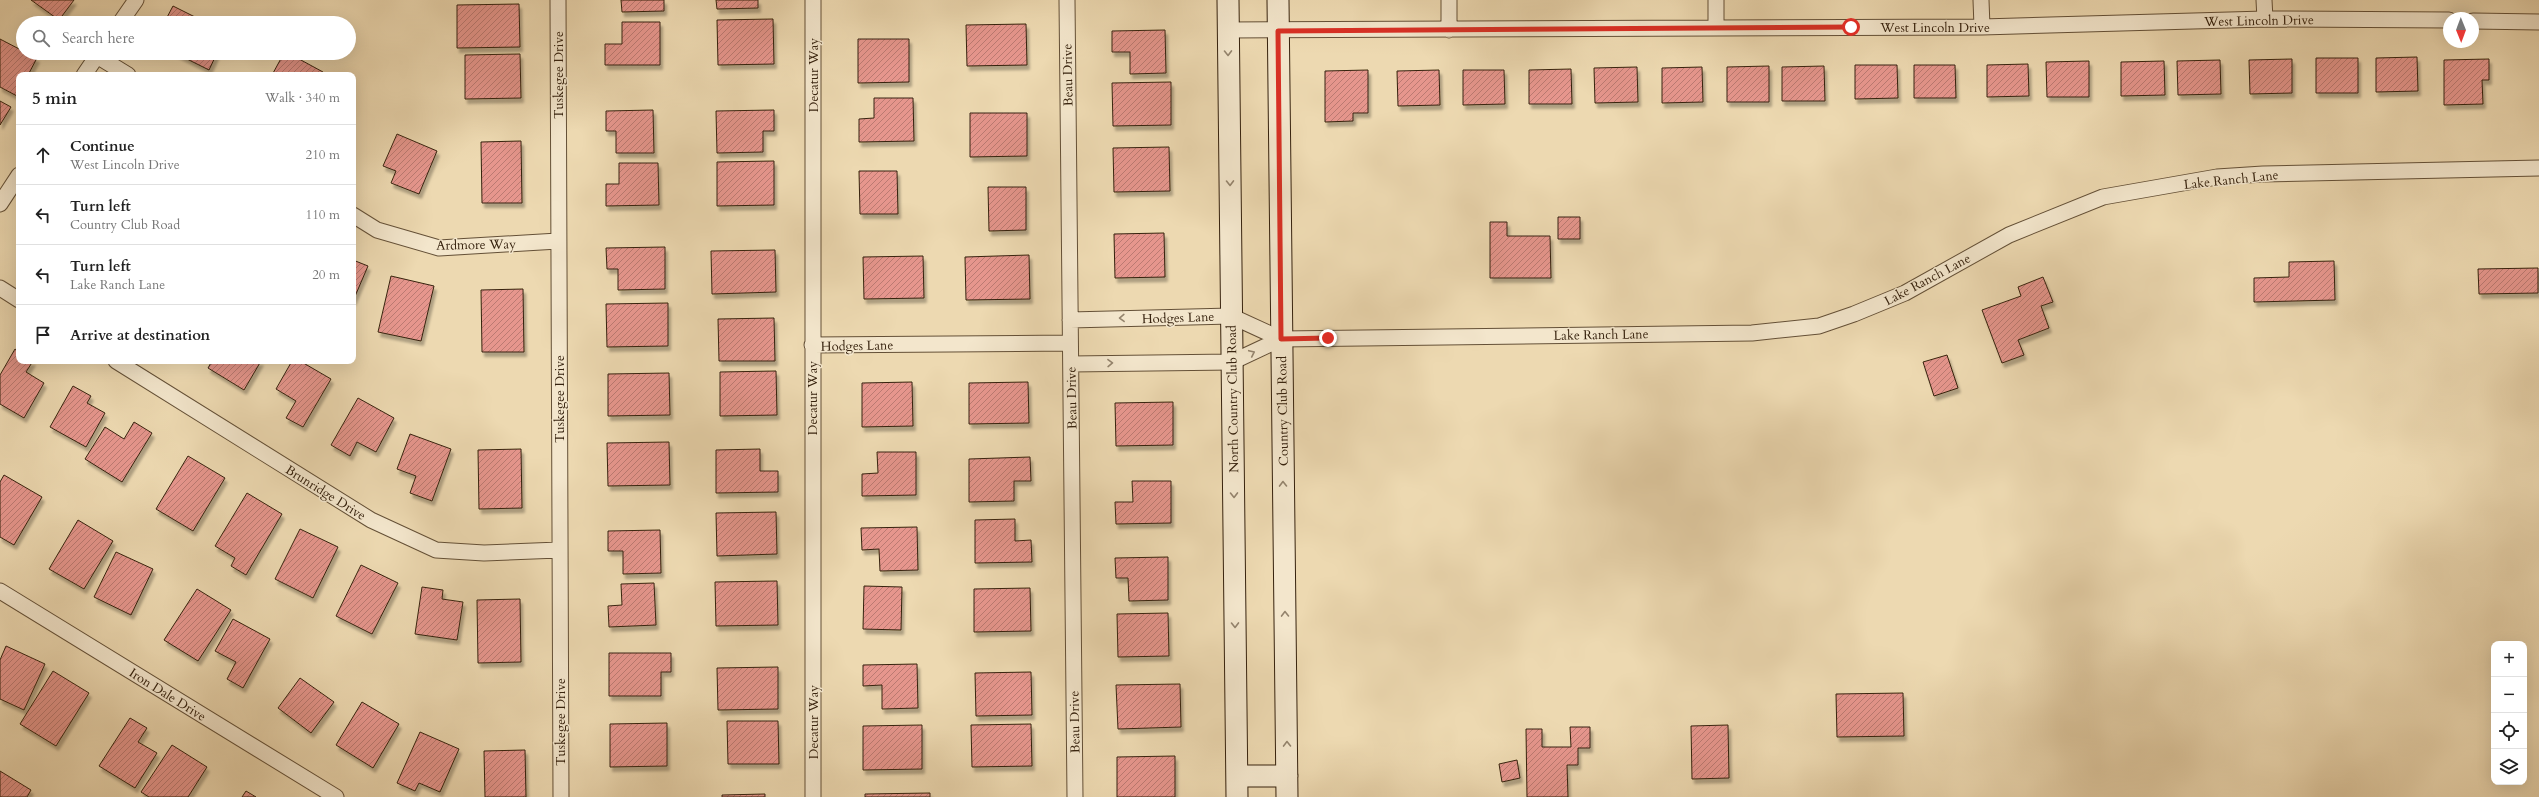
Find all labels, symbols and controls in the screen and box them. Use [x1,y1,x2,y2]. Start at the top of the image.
street label: West Lincoln Drive [2203,11,2314,31]
north arrow [2443,12,2479,48]
search box [16,16,356,60]
route start [1842,18,1860,36]
street label: West Lincoln Drive [1879,19,1990,37]
icon: search [30,27,52,49]
text: Search here [62,28,135,48]
street label: Tuskegee Drive [550,31,568,119]
street label: Decatur Way [805,38,823,112]
street label: Beau Drive [1058,44,1078,106]
one-way arrow [1224,50,1232,56]
text: 5 min [32,87,77,110]
text: Walk · 340 m [265,89,340,107]
text: Continue [70,136,135,156]
icon: ahead [32,144,54,166]
text: 210 m [306,146,340,164]
text: West Lincoln Drive [70,156,180,174]
street label: Lake Ranch Lane [2183,166,2279,194]
one-way arrow [1226,180,1234,186]
text: Turn left [70,196,131,216]
icon: left [32,204,54,226]
text: 110 m [306,206,340,224]
text: Country Club Road [70,216,180,234]
street label: Ardmore Way [436,235,516,255]
street label: Lake Ranch Lane [1881,250,1974,310]
text: Turn left [70,256,131,276]
icon: left [32,264,54,286]
text: 20 m [312,266,340,284]
text: Lake Ranch Lane [70,276,165,294]
street label: Hodges Lane [1141,308,1215,328]
one-way arrow [1119,314,1125,323]
icon: arrive [32,324,54,346]
text: Arrive at destination [70,325,210,345]
street label: North Country Club Road [1223,325,1243,473]
street label: Lake Ranch Lane [1553,325,1649,345]
route end [1319,329,1337,347]
street label: Hodges Lane [821,336,894,356]
one-way arrow [1247,350,1255,358]
street label: Tuskegee Drive [551,355,569,443]
street label: Country Club Road [1273,356,1293,466]
one-way arrow [1107,359,1113,367]
street label: Decatur Way [804,361,822,435]
street label: Beau Drive [1062,367,1082,429]
street label: Brunridge Drive [282,461,369,525]
one-way arrow [1279,481,1287,487]
one-way arrow [1230,492,1238,498]
one-way arrow [1281,611,1289,617]
one-way arrow [1231,622,1239,628]
map controls [2491,641,2527,785]
button: + [2491,641,2527,677]
street label: Iron Dale Drive [126,664,209,726]
button: − [2491,677,2527,713]
street label: Tuskegee Drive [552,678,570,766]
street label: Decatur Way [805,685,823,759]
street label: Beau Drive [1065,691,1085,753]
button: locate [2491,713,2527,749]
one-way arrow [1283,741,1291,747]
button: layers [2491,749,2527,785]

